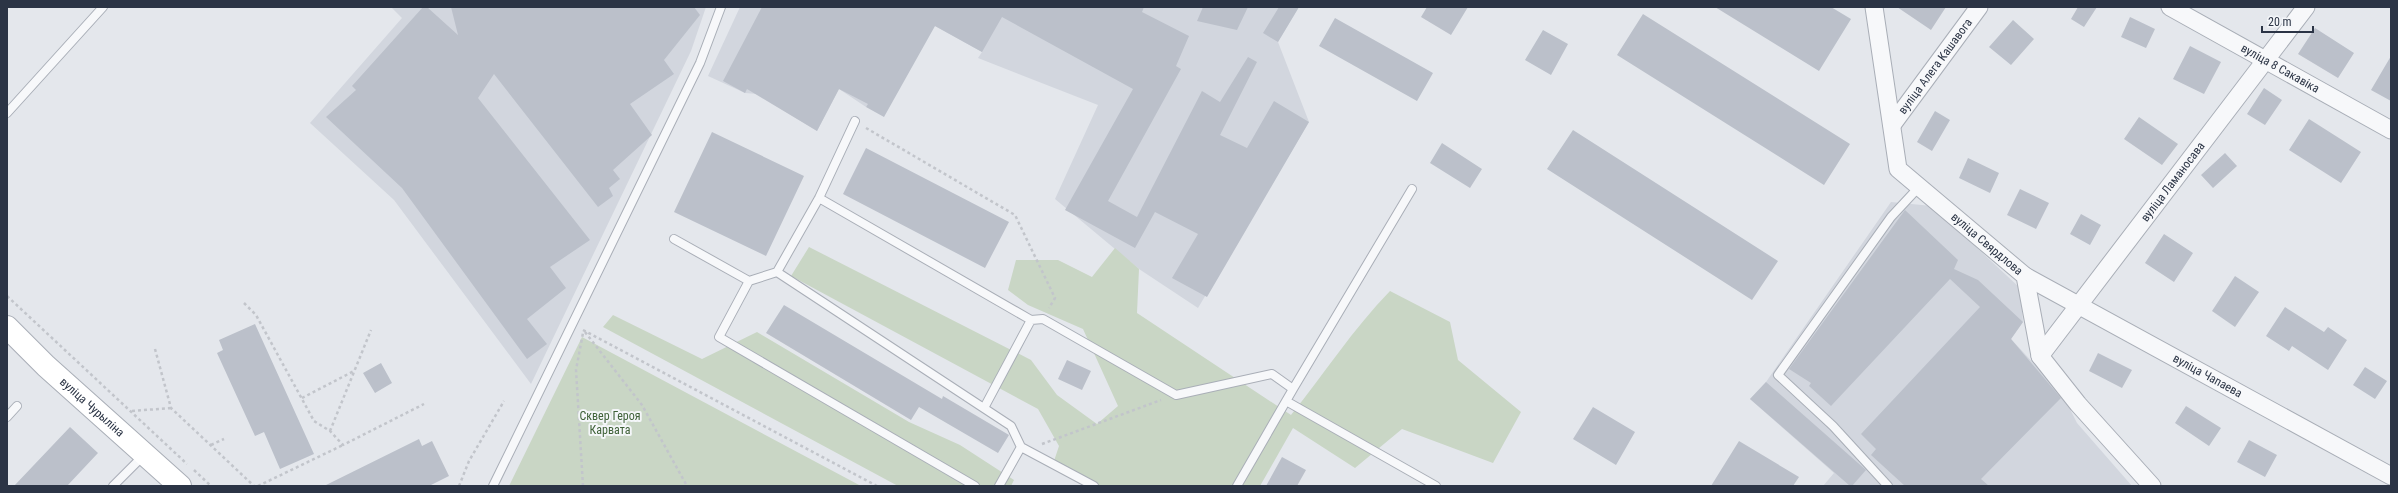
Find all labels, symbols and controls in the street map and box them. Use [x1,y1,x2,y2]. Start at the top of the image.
scale bar [2262,8,2313,34]
text: 20 m [2268,15,2292,29]
street label: вуліца Алега Кашавога [1896,16,1975,117]
street label: вуліца 8 Сакавіка [2238,41,2322,96]
street label: вуліца Ламаносава [2138,139,2208,224]
street label: вуліца Свярдлова [1948,210,2026,278]
street label: вуліца Чапаева [2171,351,2245,400]
street label: вуліца Чурыліна [57,375,127,440]
park label: Сквер Героя Карвата [579,409,641,437]

